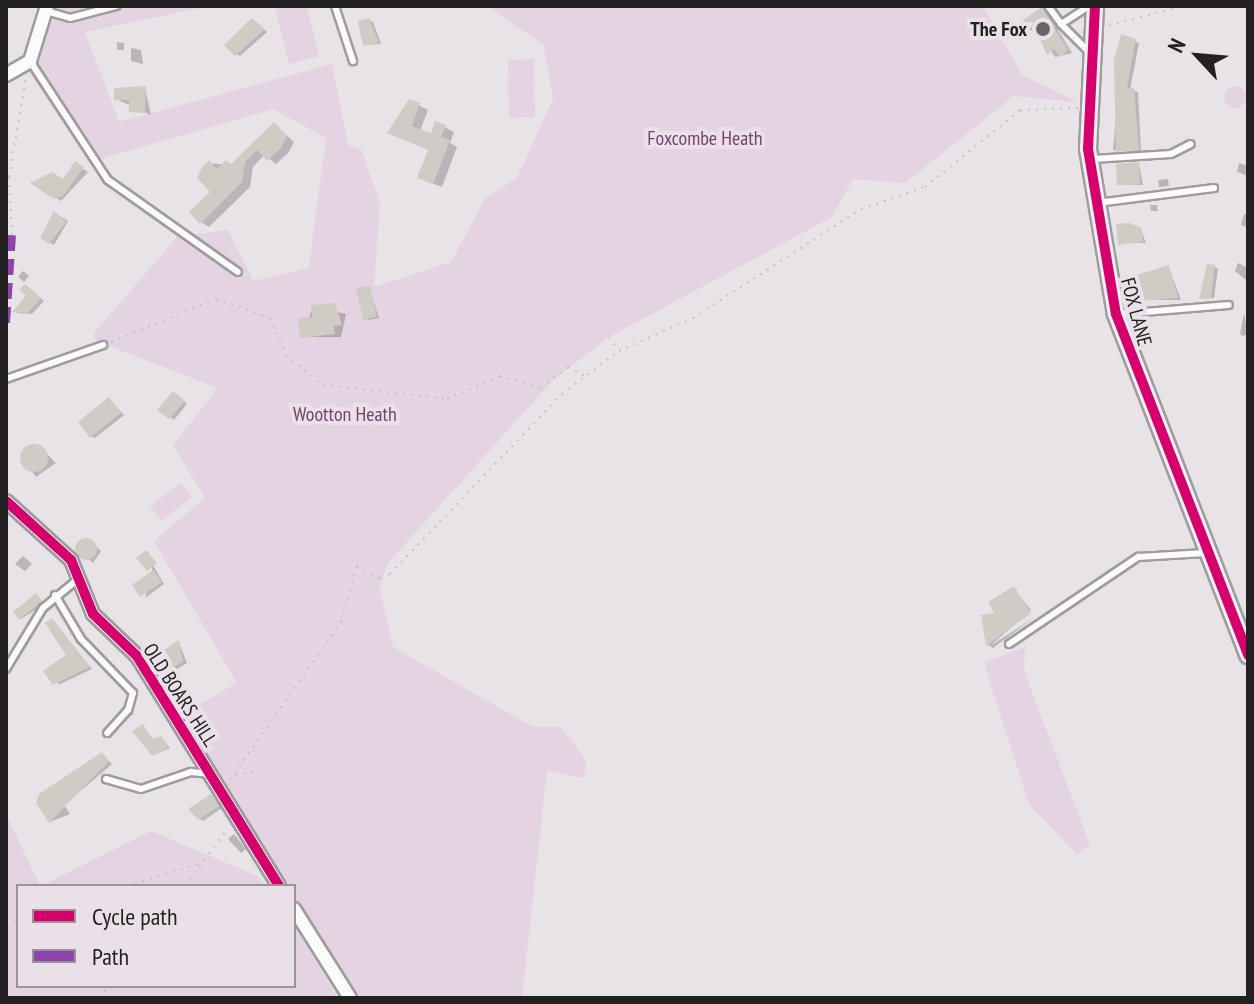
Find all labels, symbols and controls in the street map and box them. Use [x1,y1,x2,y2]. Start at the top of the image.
north arrow [1158,16,1238,96]
place label: The Fox [970,17,1027,41]
marker: The Fox [1034,20,1052,38]
text: N [1161,34,1192,57]
park label: Foxcombe Heath [647,126,763,150]
street label: FOX LANE [1115,275,1157,349]
park label: Wootton Heath [293,402,397,426]
street label: OLD BOARS HILL [138,639,222,751]
legend [16,884,296,988]
text: Cycle path [92,901,178,932]
text: Path [92,941,129,972]

